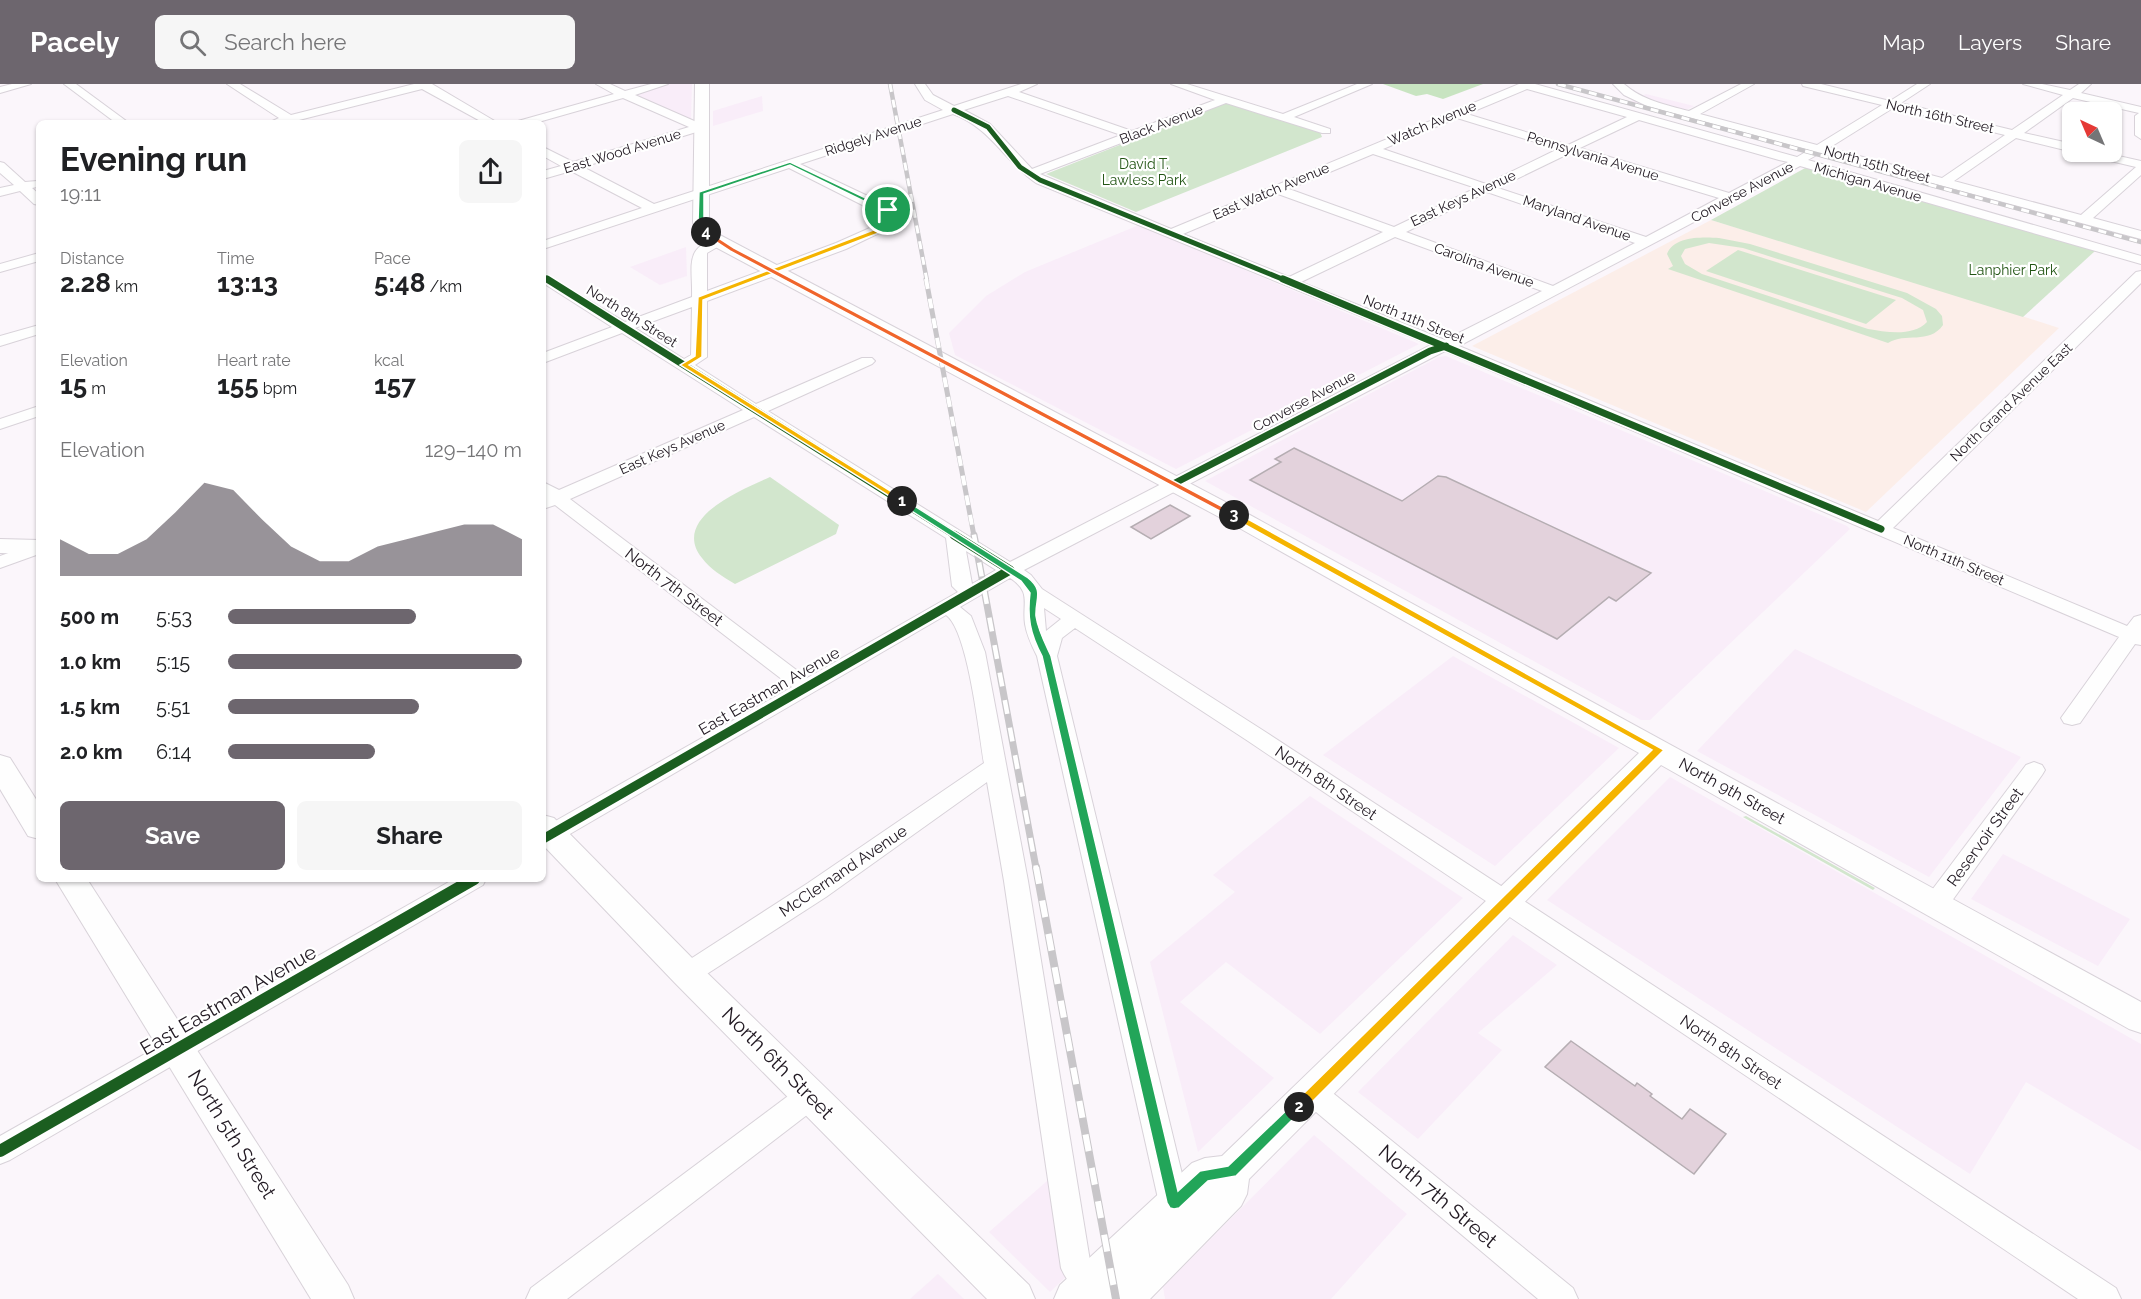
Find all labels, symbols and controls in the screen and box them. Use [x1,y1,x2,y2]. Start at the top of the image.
search box [155,15,575,69]
text: Pacely [30,26,119,59]
icon: search [176,26,209,59]
text: Search here [224,29,346,55]
text: Map [1882,30,1925,55]
text: Layers [1958,30,2022,55]
text: Share [2055,30,2111,55]
street label: North 16th Street [1885,96,1996,136]
street label: Watch Avenue [1386,97,1478,149]
street label: Black Avenue [1117,101,1205,147]
north arrow [2062,102,2122,162]
map controls [2062,102,2122,162]
street label: Ridgely Avenue [823,113,923,159]
street label: East Wood Avenue [561,126,683,176]
street label: Pennsylvania Avenue [1525,128,1661,184]
text: Evening run [60,140,247,179]
button: share [459,140,522,203]
street label: North 15th Street [1822,142,1932,186]
park label: David T. Lawless Park [1102,156,1187,188]
street label: Converse Avenue [1688,158,1796,226]
street label: East Watch Avenue [1210,159,1332,223]
street label: Michigan Avenue [1812,159,1924,205]
street label: East Keys Avenue [1408,167,1518,229]
text: 19:11 [60,182,101,206]
pin [862,184,913,235]
street label: Maryland Avenue [1521,192,1633,244]
icon: arrive [871,193,904,226]
pin: 4 [691,217,721,247]
text: 4 [701,222,711,241]
street label: Carolina Avenue [1432,239,1536,291]
text: Distance [60,249,124,268]
text: Time [217,249,254,268]
text: Pace [374,249,411,268]
park label: Lanphier Park [1969,262,2058,278]
text: 2.28 [60,268,111,298]
text: 13:13 [217,268,278,298]
text: 5:48 [374,268,425,298]
text: km [111,277,138,296]
text: /km [425,277,462,296]
street label: North 8th Street [584,282,681,350]
street label: North 11th Street [1361,291,1467,347]
street label: North Grand Avenue East [1947,339,2075,464]
text: Elevation [60,351,128,370]
text: Heart rate [217,351,291,370]
text: kcal [374,351,404,370]
street label: Converse Avenue [1250,367,1358,435]
text: 15 [60,370,87,400]
text: 155 [217,370,259,400]
text: 157 [374,370,416,400]
text: m [87,379,106,398]
text: bpm [259,379,297,398]
street label: East Keys Avenue [617,416,727,478]
text: Elevation [60,438,145,462]
text: 129–140 m [425,438,522,462]
pin: 1 [887,486,917,516]
text: 1 [898,491,906,510]
pin: 3 [1219,500,1249,530]
text: 3 [1230,505,1238,524]
street label: North 11th Street [1901,532,2007,589]
street label: North 7th Street [621,544,727,630]
text: 500 m [60,605,119,629]
text: 5:53 [156,605,192,629]
street label: East Eastman Avenue [695,643,843,739]
text: 1.0 km [60,650,121,674]
text: 5:15 [156,650,190,674]
text: 1.5 km [60,695,120,719]
text: 5:51 [156,695,190,719]
text: 2.0 km [60,740,123,764]
text: 6:14 [156,740,191,764]
street label: North 8th Street [1271,742,1381,824]
street label: North 9th Street [1676,754,1789,828]
street label: Reservoir Street [1943,783,2028,890]
button: Save [60,801,285,870]
button: Share [297,801,522,870]
street label: McClernand Avenue [775,821,911,921]
street label: East Eastman Avenue [136,940,321,1060]
street label: North 6th Street [717,1002,839,1124]
street label: North 8th Street [1676,1011,1786,1093]
street label: North 5th Street [183,1065,281,1203]
pin: 2 [1284,1092,1314,1122]
text: 2 [1294,1097,1304,1116]
street label: North 7th Street [1374,1139,1502,1253]

